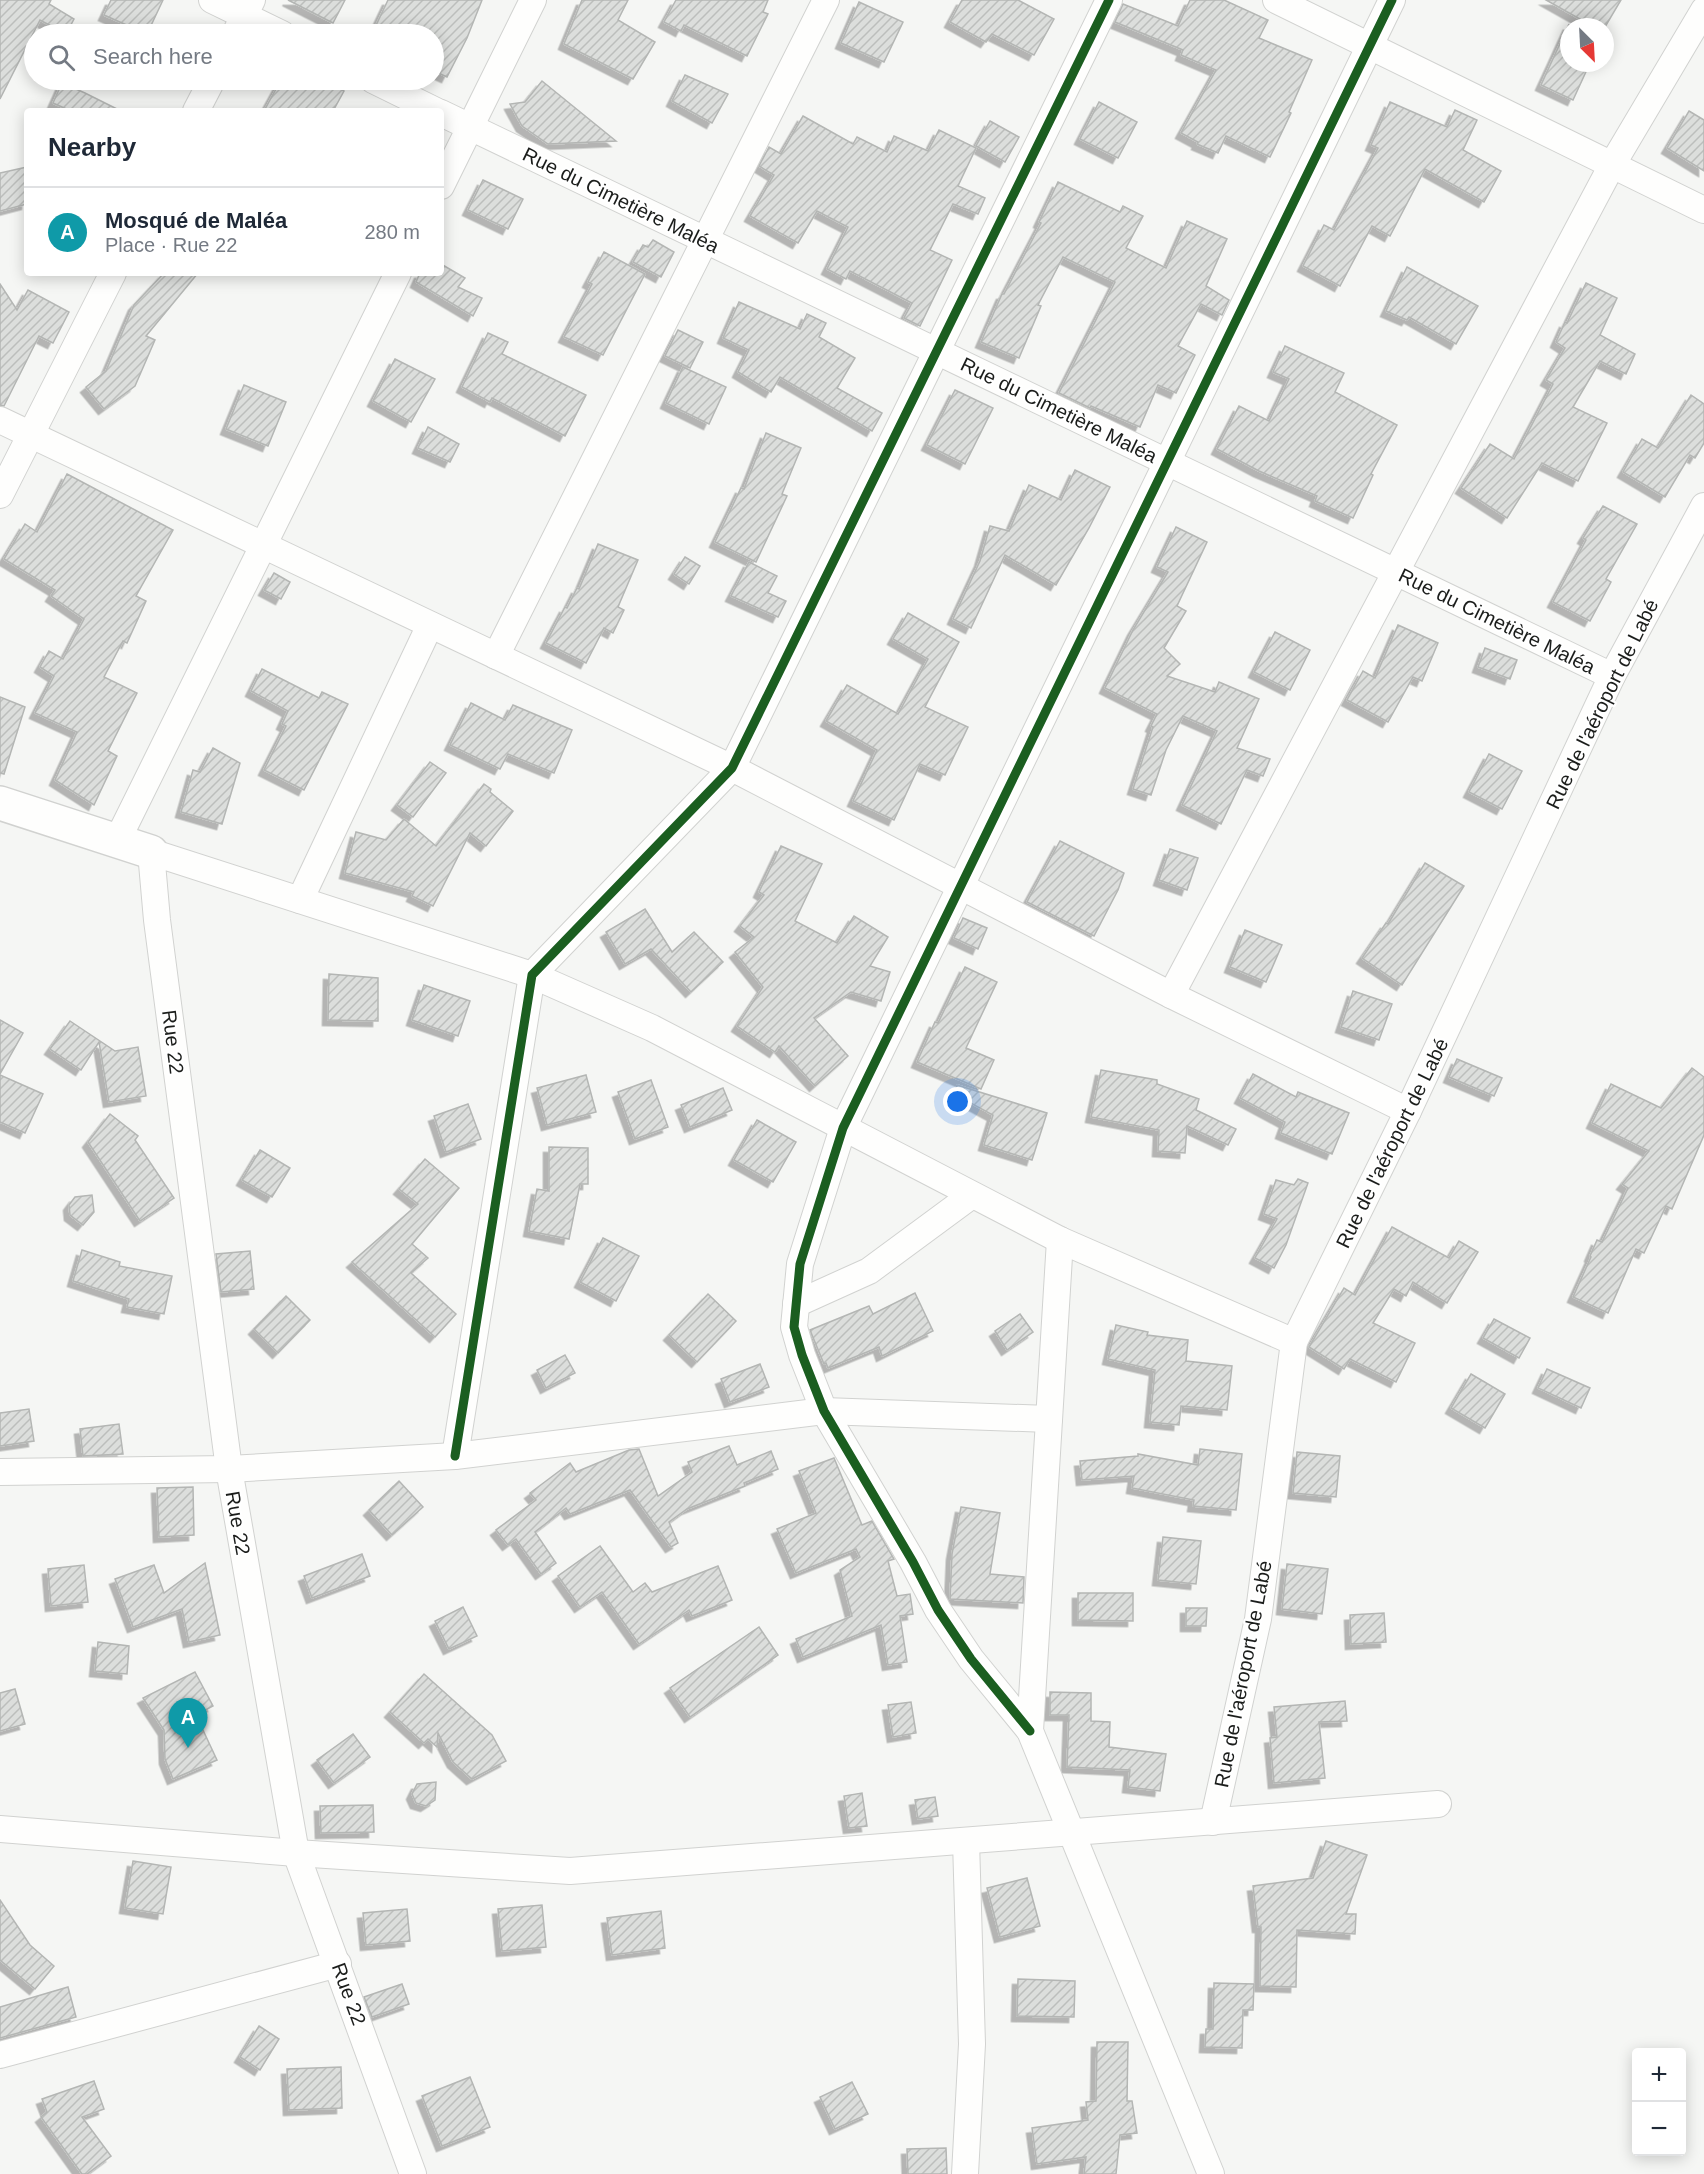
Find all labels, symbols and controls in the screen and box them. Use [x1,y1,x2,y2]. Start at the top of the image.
north arrow [1560,18,1614,72]
search box [24,24,444,90]
icon: search [45,41,78,74]
text: Search here [93,44,213,69]
text: Nearby [48,132,136,162]
street label: Rue du Cimetière Maléa [519,143,724,258]
text: Mosqué de Maléa [105,208,287,233]
text: A [60,221,75,243]
text: 280 m [364,221,420,243]
text: Place · Rue 22 [105,234,237,256]
street label: Rue du Cimetière Maléa [957,353,1162,468]
street label: Rue du Cimetière Maléa [1395,564,1600,679]
street label: Rue de l'aéroport de Labé [1542,596,1662,812]
street label: Rue 22 [158,1009,188,1075]
street label: Rue de l'aéroport de Labé [1332,1035,1452,1251]
your location [943,1087,972,1116]
street label: Rue 22 [222,1489,254,1557]
street label: Rue de l'aéroport de Labé [1210,1559,1276,1789]
pin: A [168,1698,207,1748]
street label: Rue 22 [328,1960,370,2028]
map controls [1632,2048,1686,2156]
button: + [1632,2048,1686,2102]
button: − [1632,2102,1686,2156]

